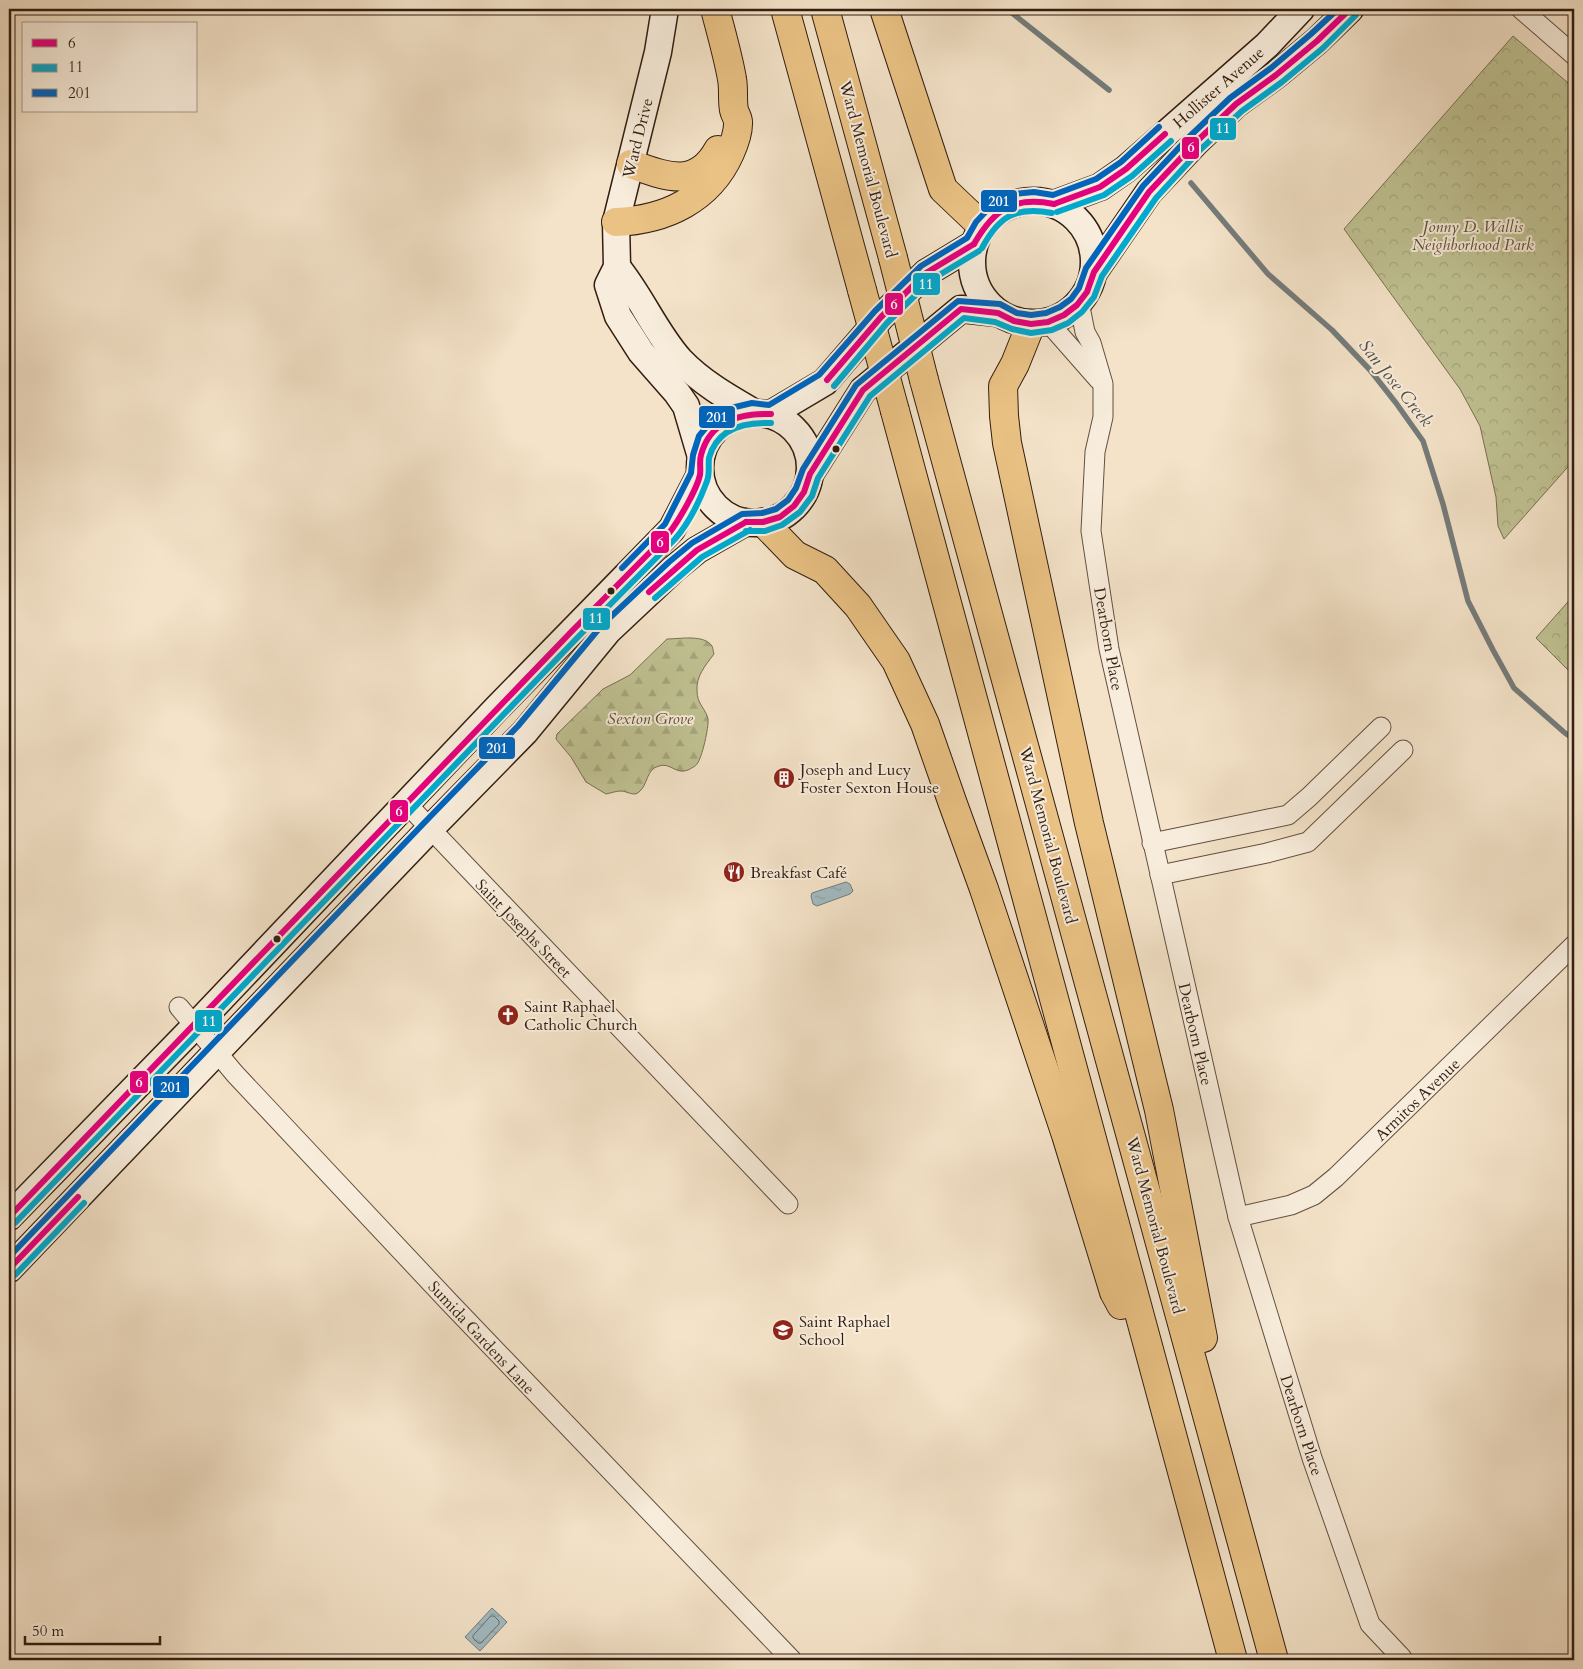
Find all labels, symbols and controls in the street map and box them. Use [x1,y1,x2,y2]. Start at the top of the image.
legend [22,22,198,112]
text: 6 [68,33,76,53]
street label: Hollister Avenue [1168,42,1269,134]
text: 11 [68,57,83,77]
street label: Ward Memorial Boulevard [834,77,902,261]
text: 201 [68,83,91,103]
street label: Ward Drive [617,96,659,182]
line badge: 11 [1209,117,1237,141]
text: 11 [1216,119,1230,138]
line badge: 6 [1181,136,1200,160]
text: 6 [1187,138,1195,157]
line badge: 201 [980,189,1018,213]
text: 201 [988,192,1010,211]
park label: Jonny D. Wallis Neighborhood Park [1412,216,1534,256]
line badge: 11 [912,272,941,296]
text: 11 [919,275,933,294]
line badge: 6 [884,292,904,316]
text: 6 [890,295,898,314]
water label: San Jose Creek [1353,334,1439,432]
line badge: 201 [698,405,736,429]
text: 201 [706,408,728,427]
unlabelled marker [831,444,841,454]
line badge: 6 [650,530,670,554]
text: 6 [656,533,664,552]
unlabelled marker [606,586,616,596]
street label: Dearborn Place [1088,586,1128,693]
line badge: 11 [582,607,611,631]
text: 11 [589,609,603,628]
park label: Sexton Grove [607,708,694,730]
line badge: 201 [478,736,516,760]
text: 201 [486,739,508,758]
street label: Ward Memorial Boulevard [1014,743,1082,927]
place label: Joseph and Lucy Foster Sexton House [798,759,939,799]
building icon: Joseph and Lucy Foster Sexton House [772,766,796,790]
line badge: 6 [389,799,409,823]
text: 6 [395,802,403,821]
restaurant icon: Breakfast Café [722,860,746,884]
place label: Breakfast Café [750,862,847,884]
street label: Saint Josephs Street [470,874,576,983]
unlabelled marker [272,934,282,944]
street label: Dearborn Place [1173,981,1217,1088]
place label: Saint Raphael Catholic Church [524,996,638,1036]
church icon: Saint Raphael Catholic Church [496,1003,520,1027]
line badge: 11 [194,1009,223,1033]
text: 11 [202,1012,216,1031]
street label: Armitos Avenue [1370,1053,1465,1146]
line badge: 6 [129,1070,149,1094]
text: 6 [135,1073,143,1092]
line badge: 201 [152,1075,190,1099]
text: 201 [160,1078,182,1097]
street label: Ward Memorial Boulevard [1121,1133,1189,1317]
street label: Sumida Gardens Lane [423,1276,540,1399]
place label: Saint Raphael School [799,1311,890,1351]
school or university icon: Saint Raphael School [771,1318,795,1342]
street label: Dearborn Place [1274,1372,1328,1478]
scale bar [25,1614,160,1646]
text: 50 m [32,1621,64,1641]

